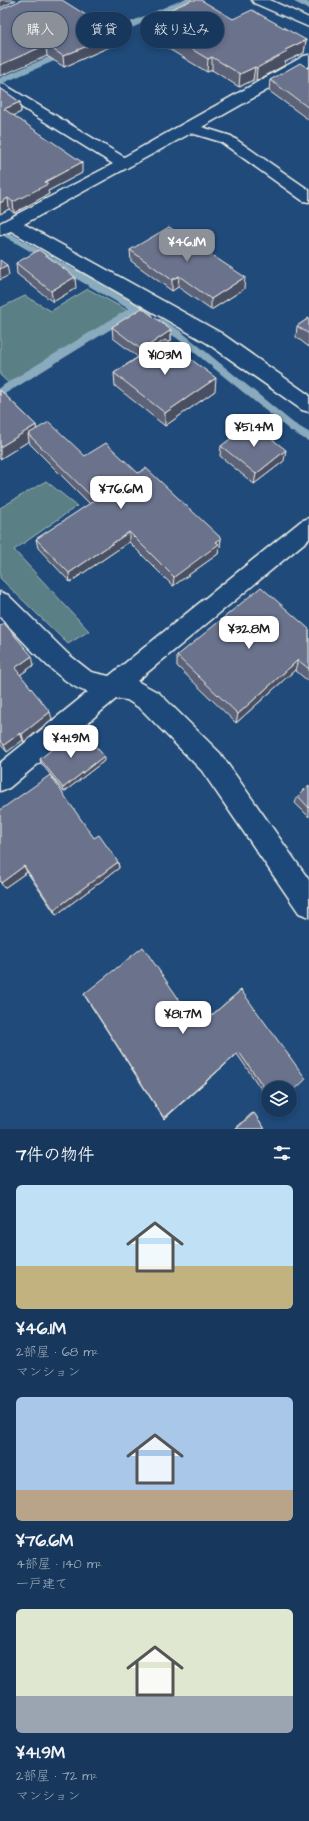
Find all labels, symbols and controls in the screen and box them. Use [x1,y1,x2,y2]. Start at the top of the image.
chip: 購入 [12,12,68,48]
chip: 賃貸 [76,12,132,48]
chip: 絞り込み [140,12,224,48]
pin: ¥46.1M [154,229,220,263]
text: ¥46.1M [168,233,206,251]
pin: ¥103M [137,342,193,376]
text: ¥103M [148,346,182,364]
pin: ¥51.4M [221,414,287,448]
text: ¥51.4M [234,418,274,436]
pin: ¥76.6M [88,476,154,510]
text: ¥76.6M [99,480,143,498]
pin: ¥32.8M [216,616,282,650]
text: ¥32.8M [228,620,270,638]
pin: ¥41.9M [38,725,104,759]
text: ¥41.9M [52,729,90,747]
pin: ¥81.7M [150,1001,216,1035]
text: ¥81.7M [164,1005,202,1023]
map controls [261,1081,297,1117]
button: layers [261,1081,297,1117]
icon: filters [271,1142,293,1164]
text: 7件の物件 [16,1143,94,1167]
icon: home [119,1211,191,1283]
text: ¥46.1M [16,1317,66,1341]
text: 2部屋 · 68 m² [16,1343,98,1361]
text: マンション [16,1363,80,1381]
icon: home [119,1423,191,1495]
text: ¥76.6M [16,1529,73,1553]
text: 4部屋 · 140 m² [16,1555,102,1573]
text: 一戸建て [16,1575,68,1593]
icon: home [119,1635,191,1707]
text: ¥41.9M [16,1741,65,1765]
text: 2部屋 · 72 m² [16,1767,97,1785]
text: マンション [16,1787,80,1805]

